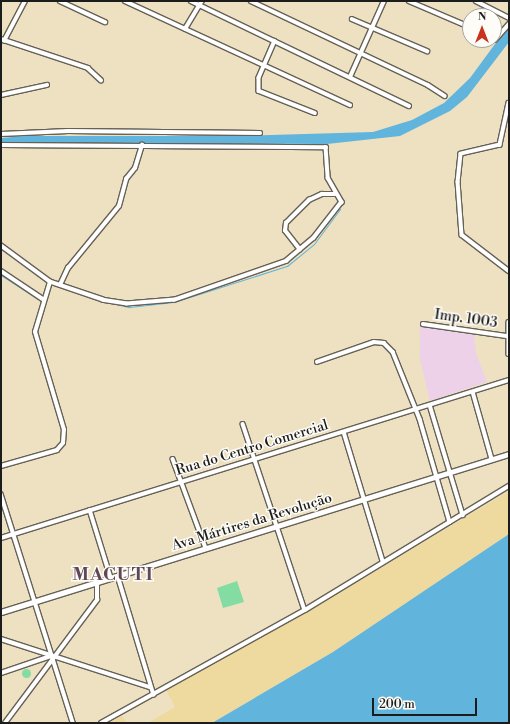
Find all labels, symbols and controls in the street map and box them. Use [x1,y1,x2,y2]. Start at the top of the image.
north arrow [462,8,502,48]
text: N [478,10,486,24]
street label: Imp. 1003 [433,306,499,332]
street label: Rua do Centro Comercial [174,417,330,479]
street label: Ava Mártires da Revolução [170,490,334,554]
district label: MACUTI [72,564,154,586]
scale bar [374,690,479,716]
text: 200 m [379,697,415,712]

